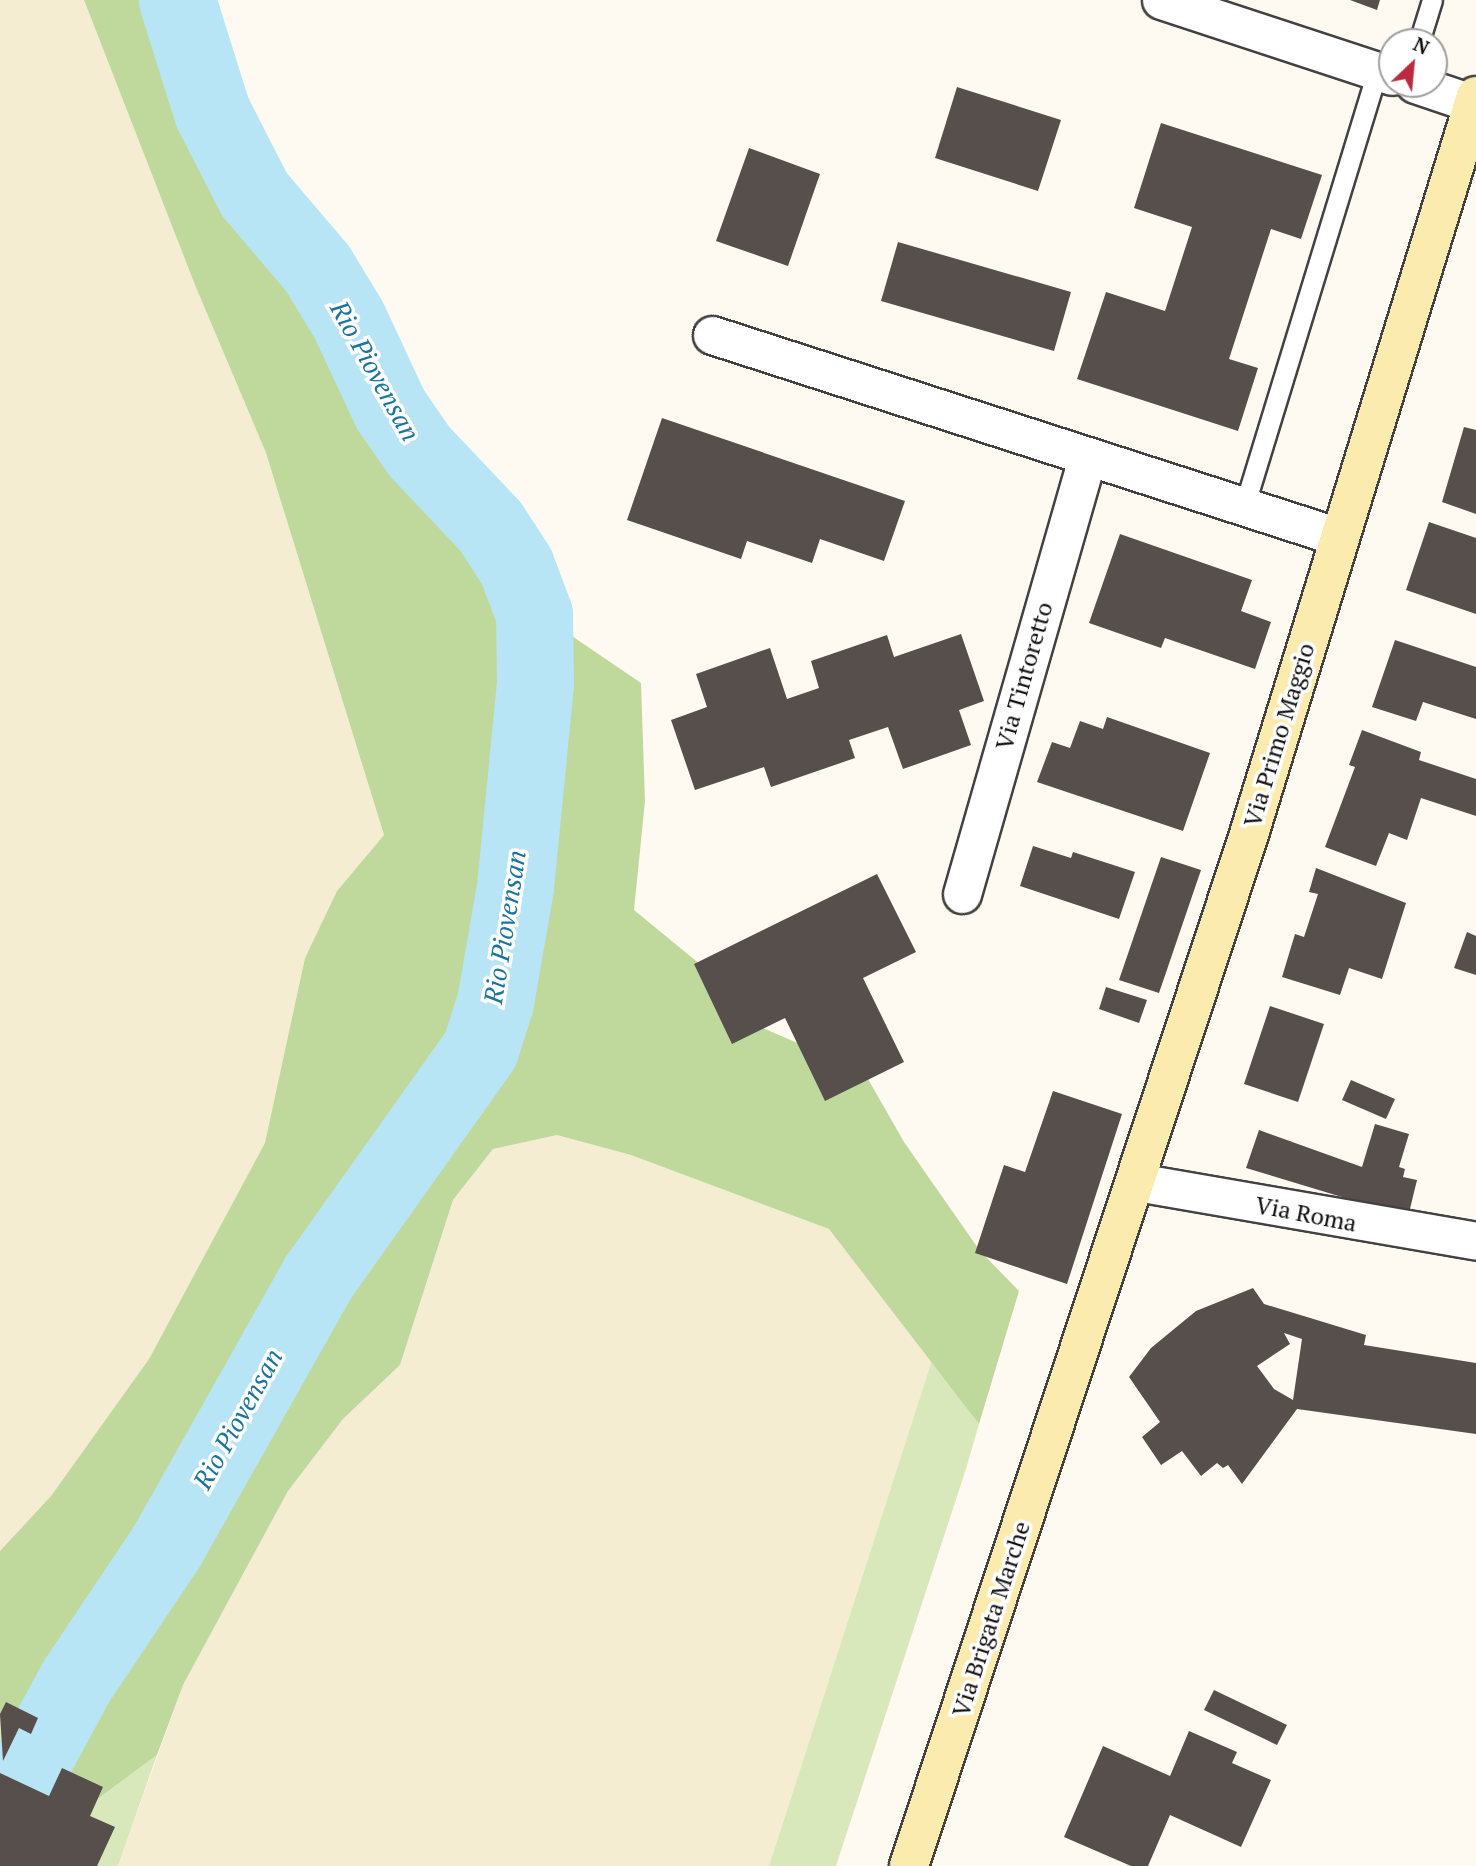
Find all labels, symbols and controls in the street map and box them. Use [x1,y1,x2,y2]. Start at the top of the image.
north arrow [1378,28,1448,98]
text: N [1410,31,1434,60]
water label: Rio Piovensan [324,296,426,446]
street label: Via Tintoretto [989,599,1059,753]
street label: Via Primo Maggio [1237,640,1321,830]
water label: Rio Piovensan [477,848,533,1006]
street label: Via Roma [1253,1190,1359,1238]
water label: Rio Piovensan [187,1344,289,1494]
street label: Via Brigata Marche [946,1518,1036,1720]

